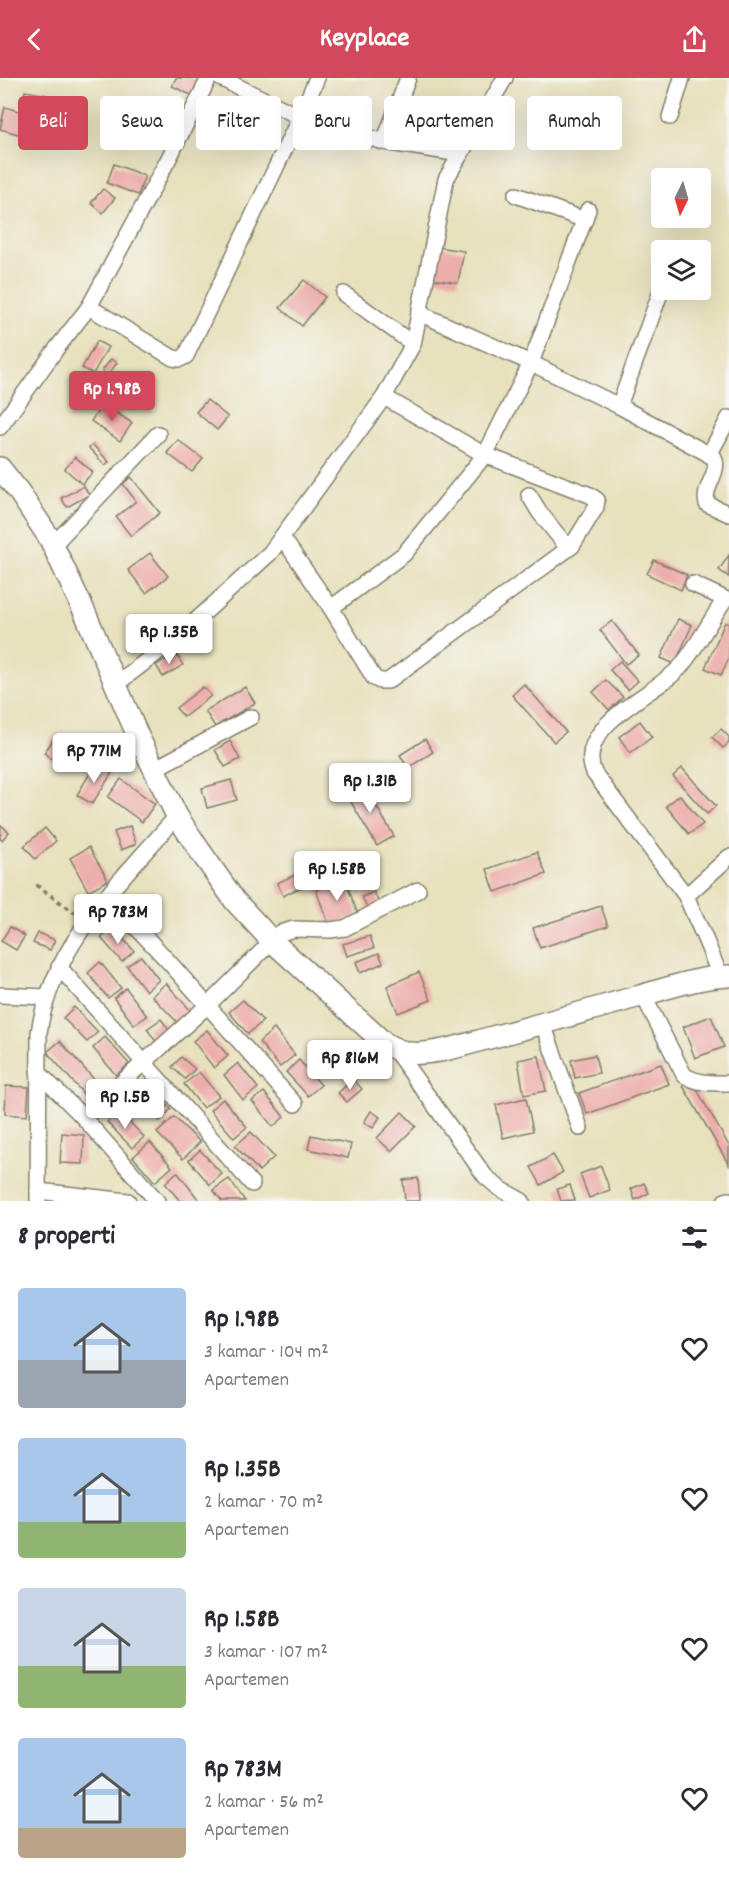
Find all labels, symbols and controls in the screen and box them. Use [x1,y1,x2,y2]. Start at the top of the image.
text: Keyplace [320,20,409,59]
icon: back [18,23,51,56]
icon: share [678,23,711,56]
chip: Beli [18,96,88,150]
chip: Sewa [100,96,184,150]
chip: Filter [196,96,281,150]
chip: Baru [293,96,372,150]
chip: Apartemen [384,96,515,150]
chip: Rumah [527,96,622,150]
north arrow [651,168,711,228]
map controls [651,168,711,300]
button: layers [651,240,711,300]
pin: Rp 1.98B [50,371,174,422]
text: Rp 1.98B [83,376,141,404]
pin: Rp 1.35B [107,614,231,665]
text: Rp 1.35B [140,619,198,647]
pin: Rp 771M [39,733,149,784]
text: Rp 771M [67,738,121,766]
pin: Rp 1.31B [308,763,432,814]
text: Rp 1.31B [343,768,397,796]
pin: Rp 1.58B [275,851,399,902]
text: Rp 1.58B [308,856,366,884]
pin: Rp 783M [63,894,173,945]
text: Rp 783M [88,899,148,927]
pin: Rp 816M [295,1040,405,1091]
text: Rp 816M [321,1045,379,1073]
pin: Rp 1.5B [70,1079,180,1130]
text: Rp 1.5B [100,1084,150,1112]
text: 8 properti [18,1219,115,1256]
icon: filters [678,1221,711,1254]
text: Rp 1.98B [204,1302,279,1339]
icon: home [66,1312,138,1384]
icon: heart [678,1332,711,1365]
text: 3 kamar · 104 m² [204,1339,329,1367]
text: Apartemen [204,1367,289,1395]
text: Rp 1.35B [204,1452,281,1489]
icon: home [66,1462,138,1534]
icon: heart [678,1482,711,1515]
text: 2 kamar · 70 m² [204,1489,323,1517]
text: Apartemen [204,1517,289,1545]
text: Rp 1.58B [204,1602,279,1639]
icon: home [66,1612,138,1684]
icon: heart [678,1632,711,1665]
text: 3 kamar · 107 m² [204,1639,328,1667]
text: Apartemen [204,1667,289,1695]
text: Rp 783M [204,1752,282,1789]
icon: home [66,1762,138,1834]
icon: heart [678,1782,711,1815]
text: 2 kamar · 56 m² [204,1789,324,1817]
text: Apartemen [204,1817,289,1845]

